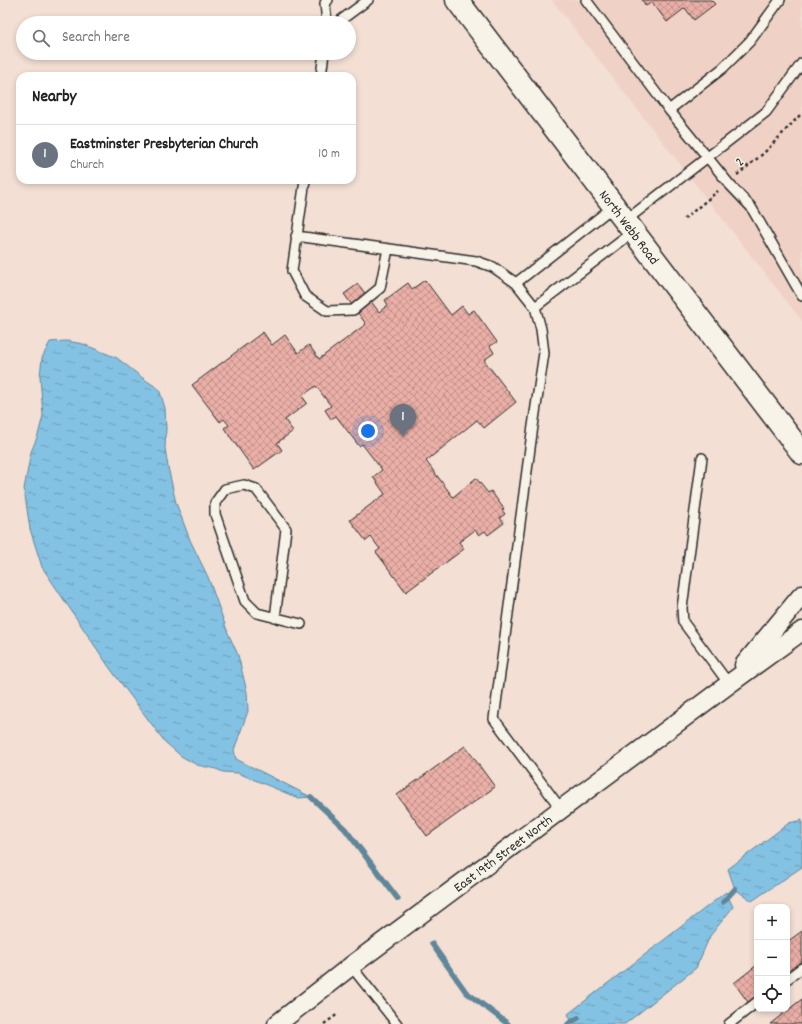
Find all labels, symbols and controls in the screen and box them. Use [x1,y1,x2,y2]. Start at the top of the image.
search box [16,16,356,60]
icon: search [30,27,52,49]
text: Search here [62,27,130,49]
text: Nearby [32,86,76,110]
text: Eastminster Presbyterian Church [70,134,258,156]
text: 1 [44,145,46,164]
text: 10 m [318,145,340,164]
street label: 2 [732,153,749,172]
text: Church [70,156,104,175]
street label: North Webb Road [593,187,663,269]
pin: 1 [390,404,416,437]
your location [358,421,378,441]
street label: East 19th Street North [450,811,557,898]
map controls [754,904,790,1012]
button: + [754,904,790,940]
button: − [754,940,790,976]
button: locate [754,976,790,1012]

